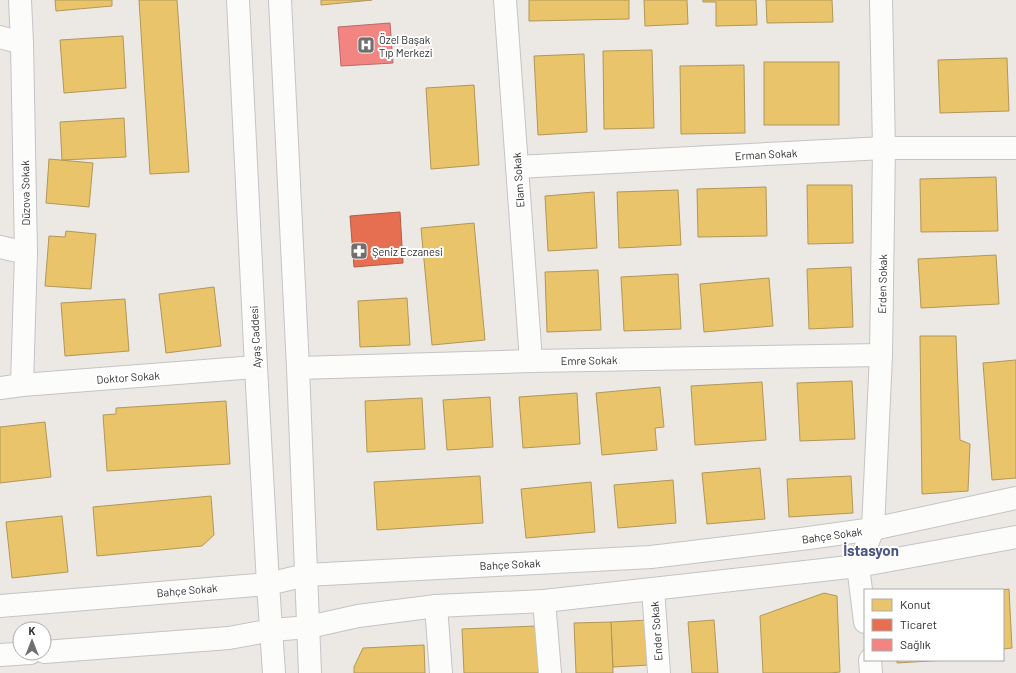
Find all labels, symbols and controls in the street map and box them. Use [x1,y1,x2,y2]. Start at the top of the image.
place label: Özel Başak Tıp Merkezi [379,32,433,59]
hospital icon: Özel Başak Tıp Merkezi [356,35,376,55]
street label: Erman Sokak [734,146,798,162]
street label: Elam Sokak [510,152,526,208]
street label: Düzova Sokak [18,160,32,226]
pharmacy icon: Şeniz Eczanesi [349,241,369,261]
place label: Şeniz Eczanesi [372,245,443,258]
street label: Erden Sokak [875,254,889,314]
street label: Ayaş Caddesi [247,305,263,369]
street label: Emre Sokak [561,353,618,367]
street label: Doktor Sokak [96,368,161,386]
street label: Bahçe Sokak [801,524,864,546]
district label: İstasyon [843,541,899,559]
street label: Bahçe Sokak [479,556,541,572]
street label: Bahçe Sokak [156,581,218,599]
legend [864,589,1004,661]
text: Konut [900,597,931,611]
street label: Ender Sokak [647,600,665,661]
text: Ticaret [900,617,937,631]
north arrow [12,621,52,661]
text: K [29,624,36,637]
text: Sağlık [900,637,931,651]

